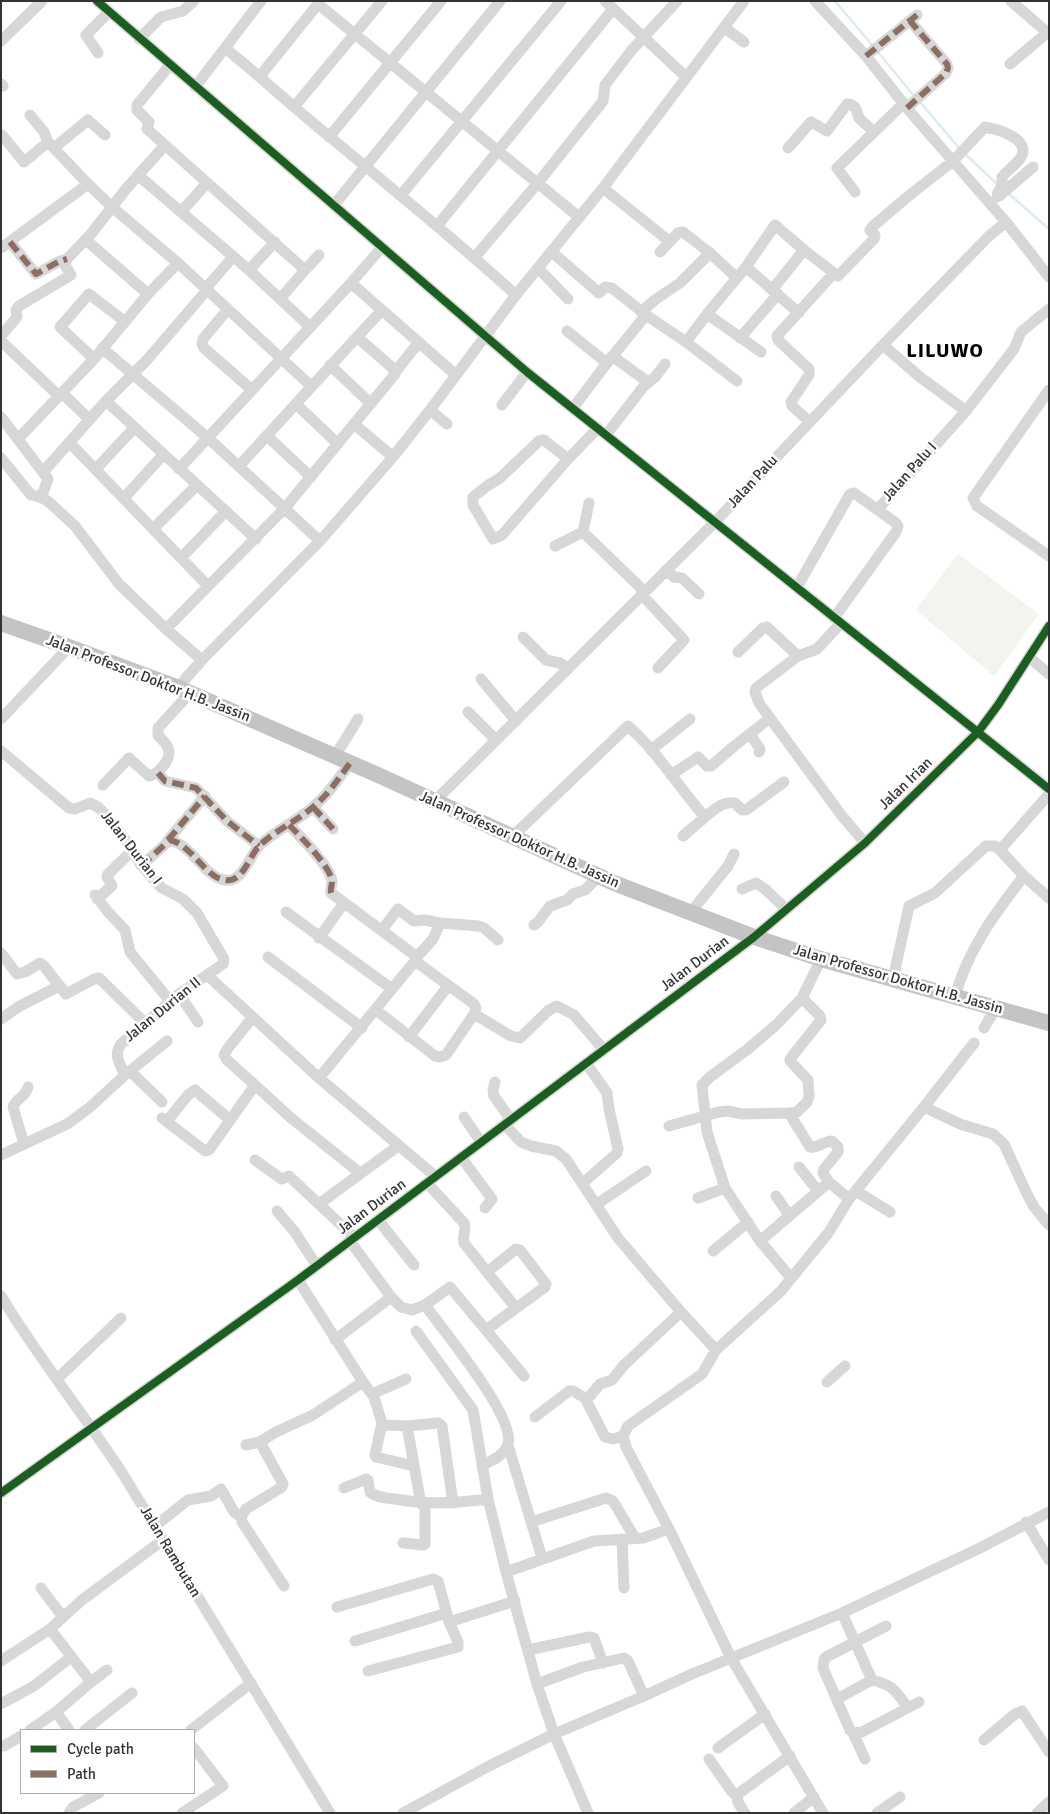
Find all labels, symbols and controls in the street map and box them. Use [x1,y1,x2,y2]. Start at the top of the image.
district label: LILUWO [905,340,985,364]
street label: Jalan Palu I [879,439,941,505]
street label: Jalan Palu [724,452,782,512]
street label: Jalan Professor Doktor H.B. Jassin [43,632,253,726]
street label: Jalan Irian [875,754,937,814]
street label: Jalan Professor Doktor H.B. Jassin [416,788,622,892]
street label: Jalan Durian I [97,808,165,888]
street label: Jalan Durian [657,932,733,996]
street label: Jalan Professor Doktor H.B. Jassin [791,941,1005,1019]
street label: Jalan Durian II [121,974,205,1046]
street label: Jalan Durian [334,1175,410,1239]
street label: Jalan Rambutan [136,1503,204,1601]
legend [20,1729,195,1794]
text: Cycle path [67,1740,134,1758]
text: Path [67,1765,96,1783]

